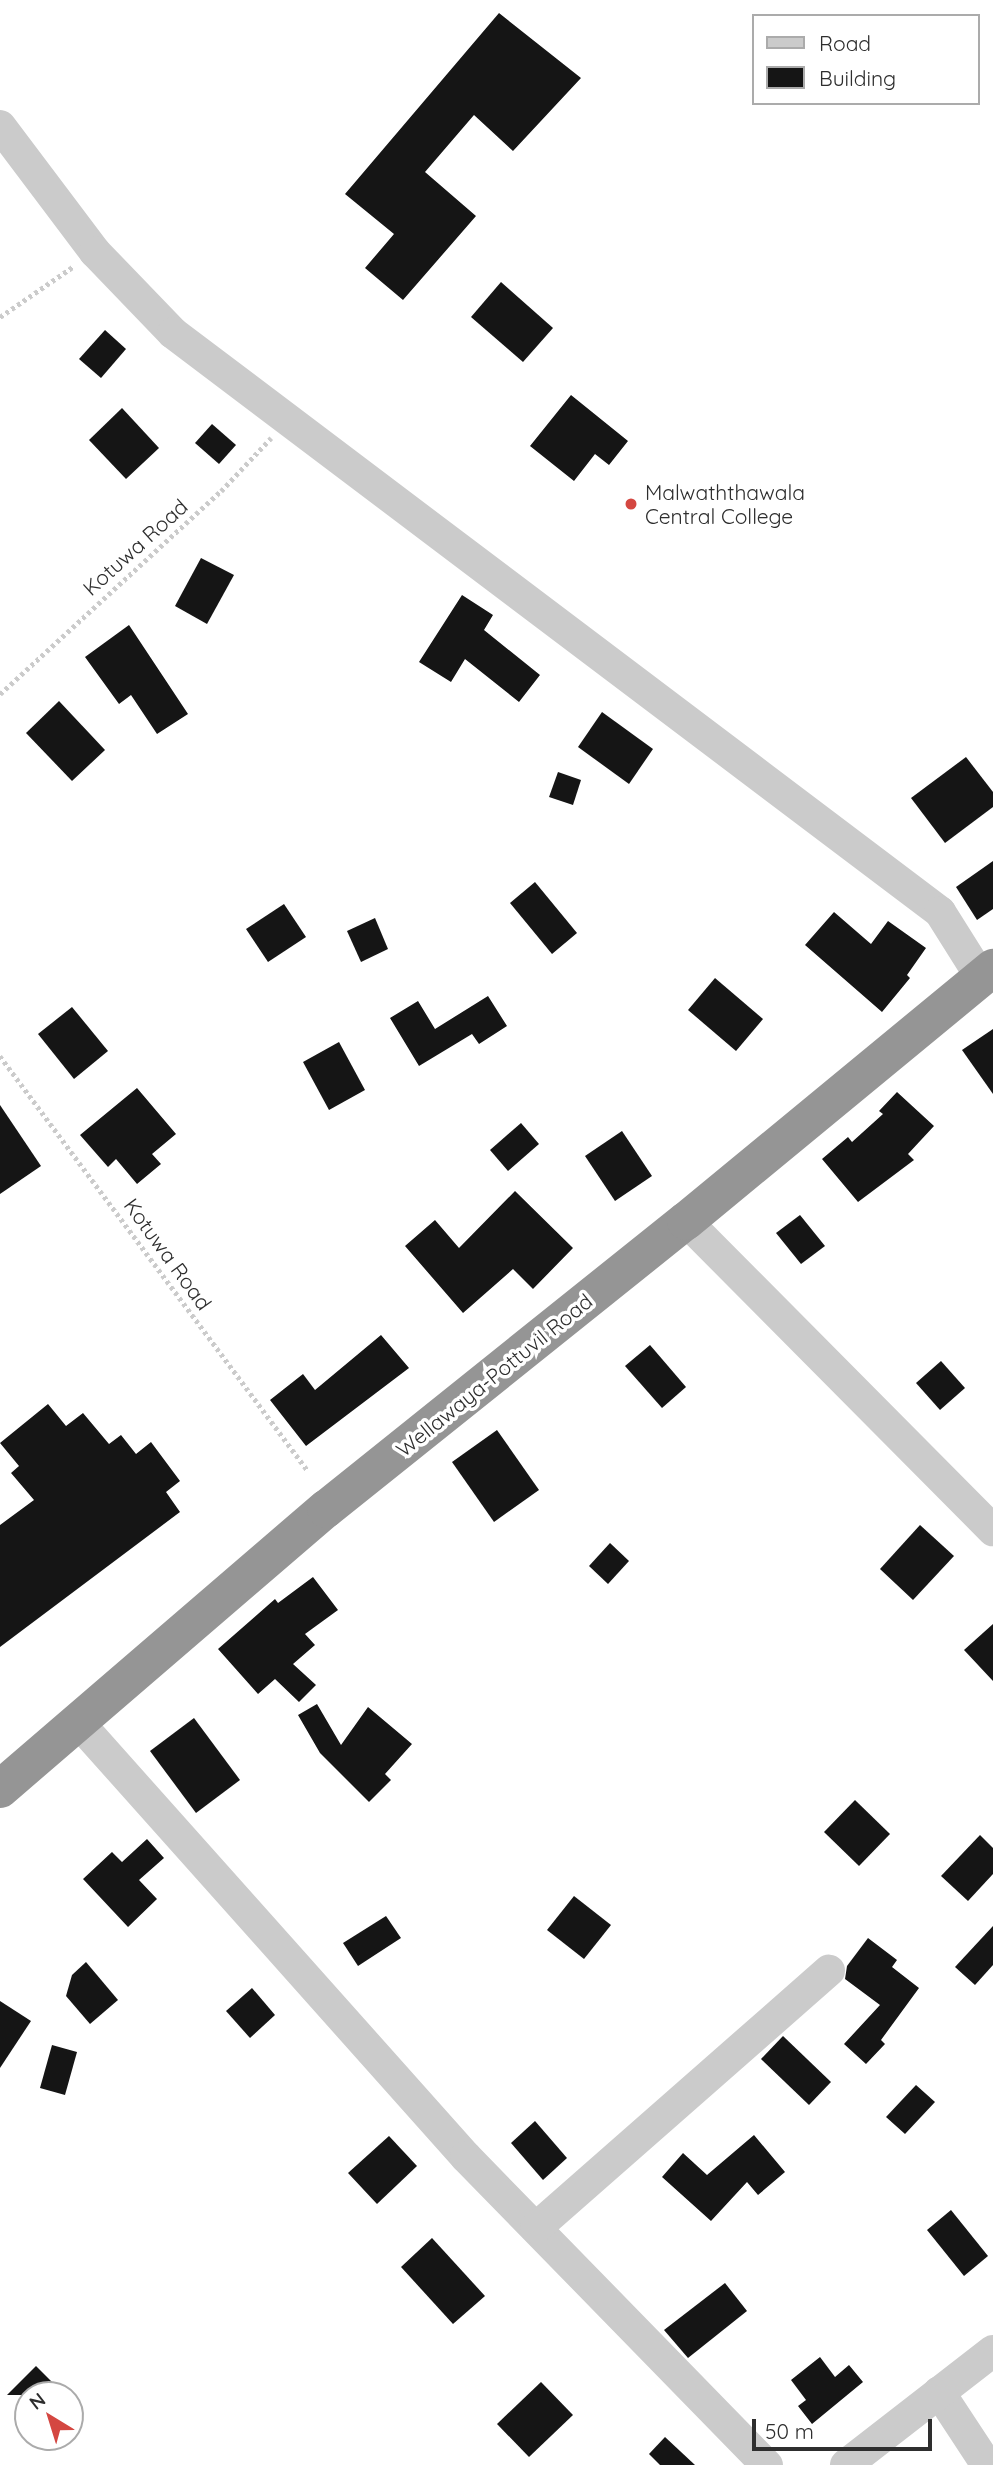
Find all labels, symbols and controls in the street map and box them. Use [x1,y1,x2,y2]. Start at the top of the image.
legend [752,14,979,105]
text: Road [819,30,871,56]
text: Building [819,65,896,91]
place label: Malwaththawala Central College [645,479,805,529]
street label: Kotuwa Road [78,493,192,601]
marker: Malwaththawala Central College [623,496,639,512]
street label: Kotuwa Road [119,1193,217,1315]
street label: Wellawaya-Pottuvil Road [391,1288,597,1462]
north arrow [14,2381,84,2451]
text: N [24,2387,50,2415]
scale bar [755,2406,935,2450]
text: 50 m [765,2418,814,2444]

